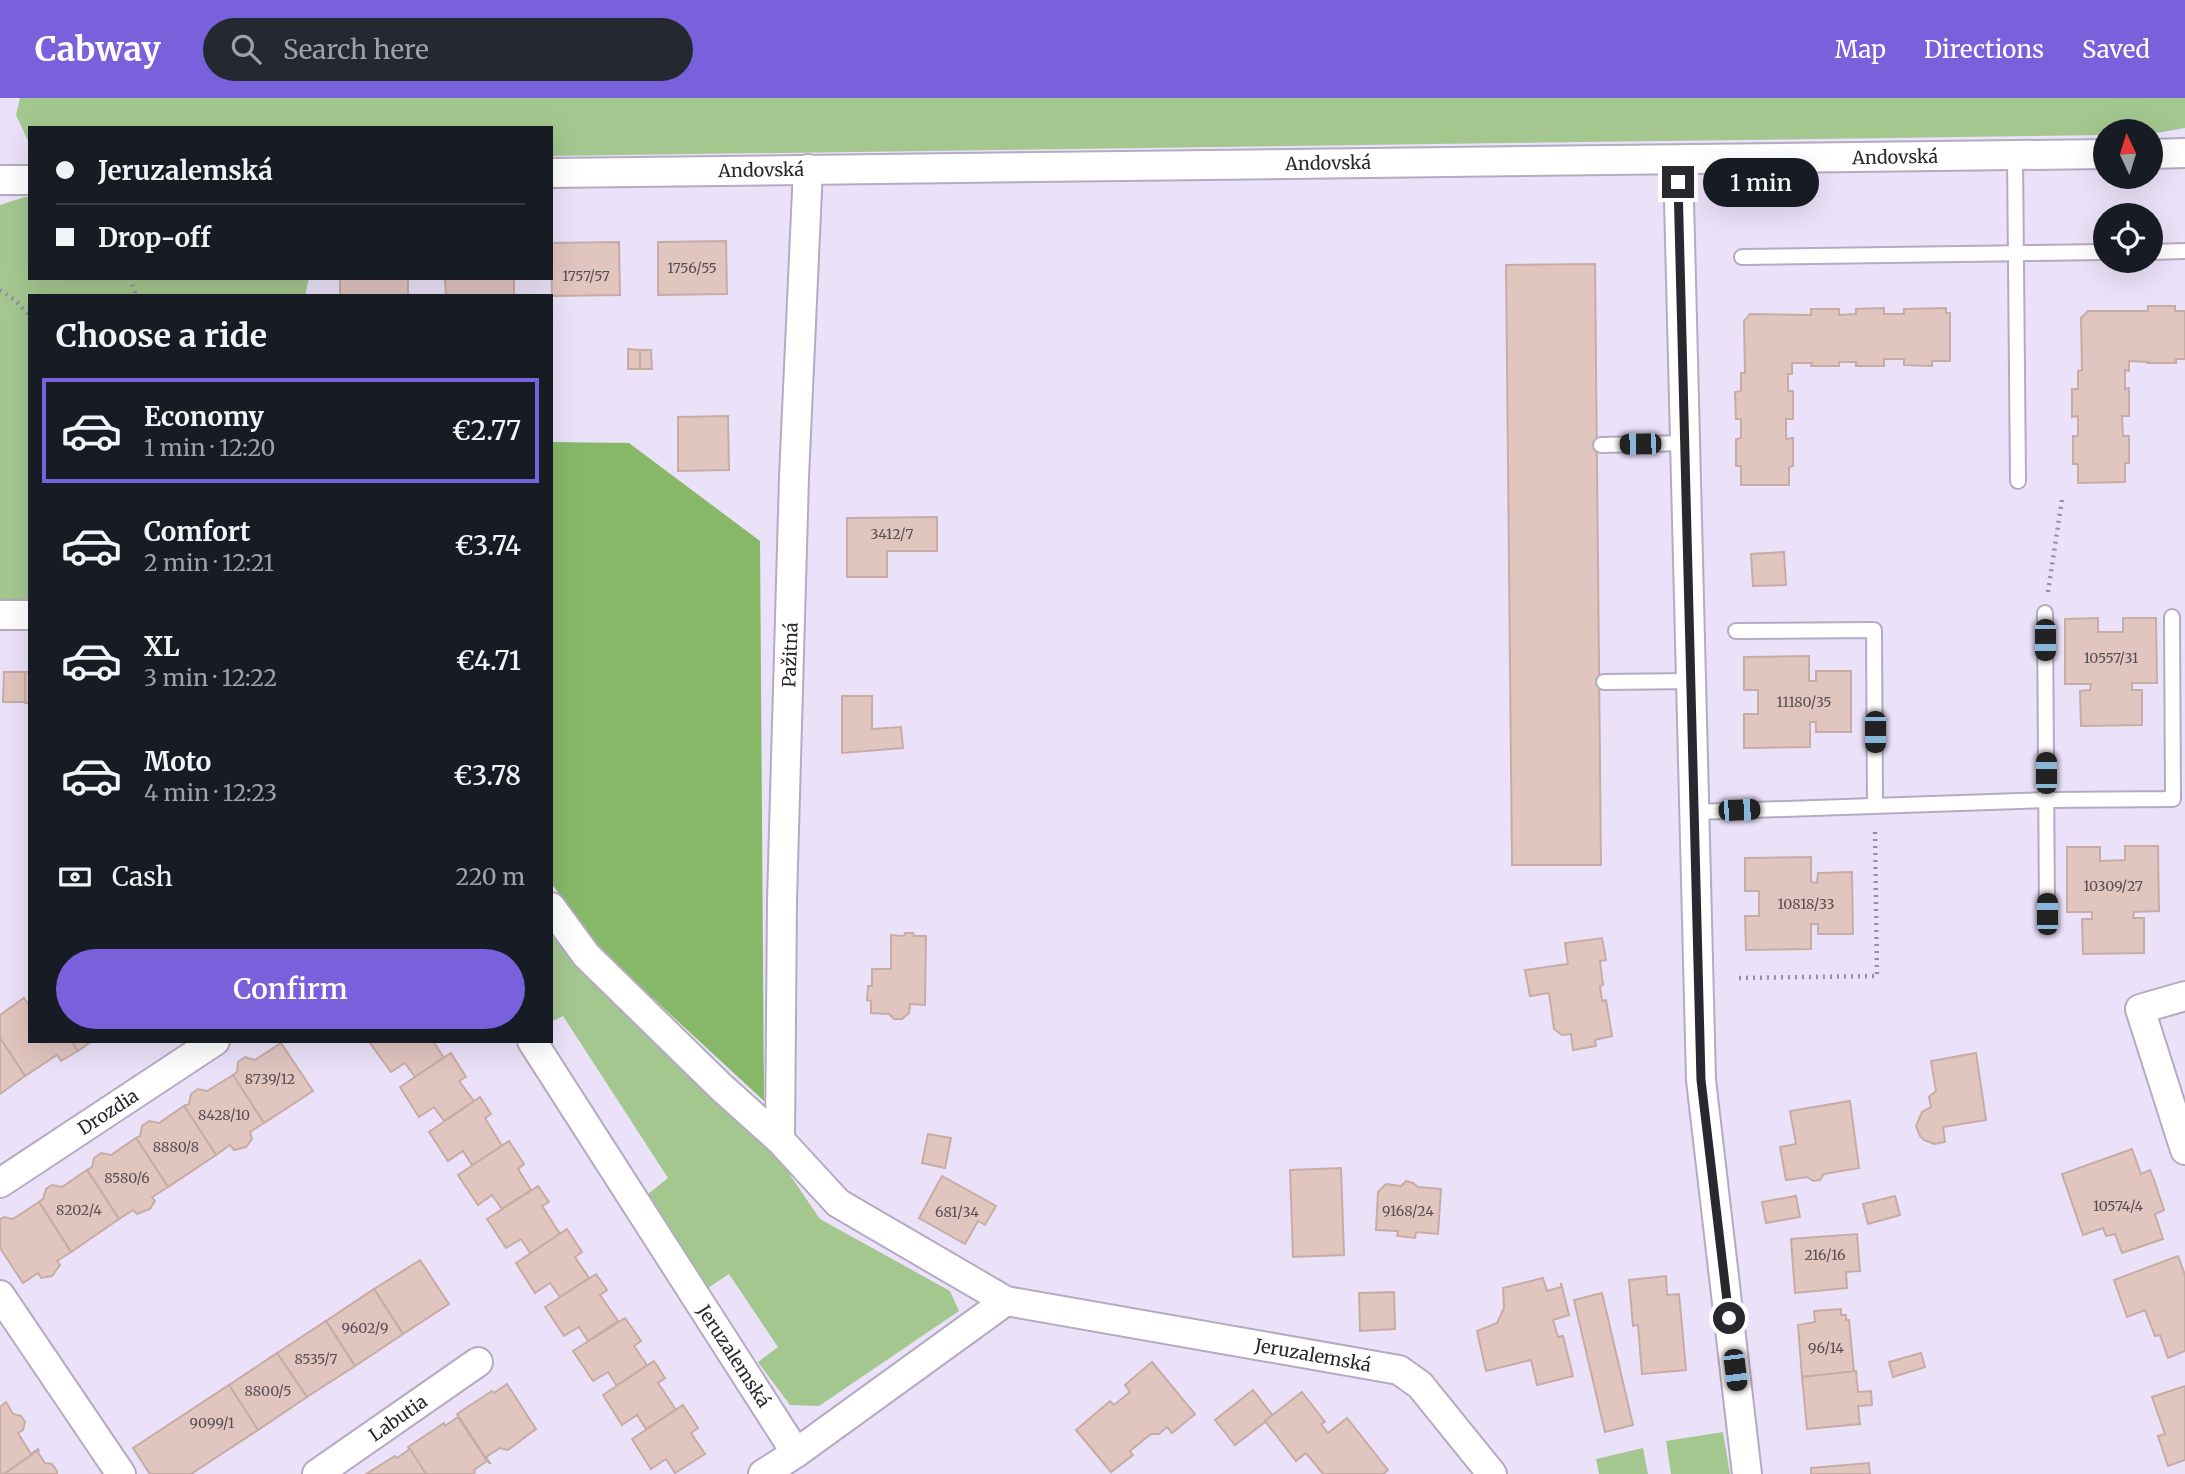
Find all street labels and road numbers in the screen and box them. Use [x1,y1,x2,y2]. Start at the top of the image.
street label: Andovská [1851,145,1938,169]
street label: Andovská [1284,151,1371,175]
street label: Andovská [717,158,804,182]
street label: Pažitná [777,622,803,688]
street label: Drozdia [73,1084,143,1140]
street label: Jeruzalemská [692,1300,776,1412]
street label: Jeruzalemská [1252,1333,1373,1377]
street label: Labutia [364,1390,432,1446]

